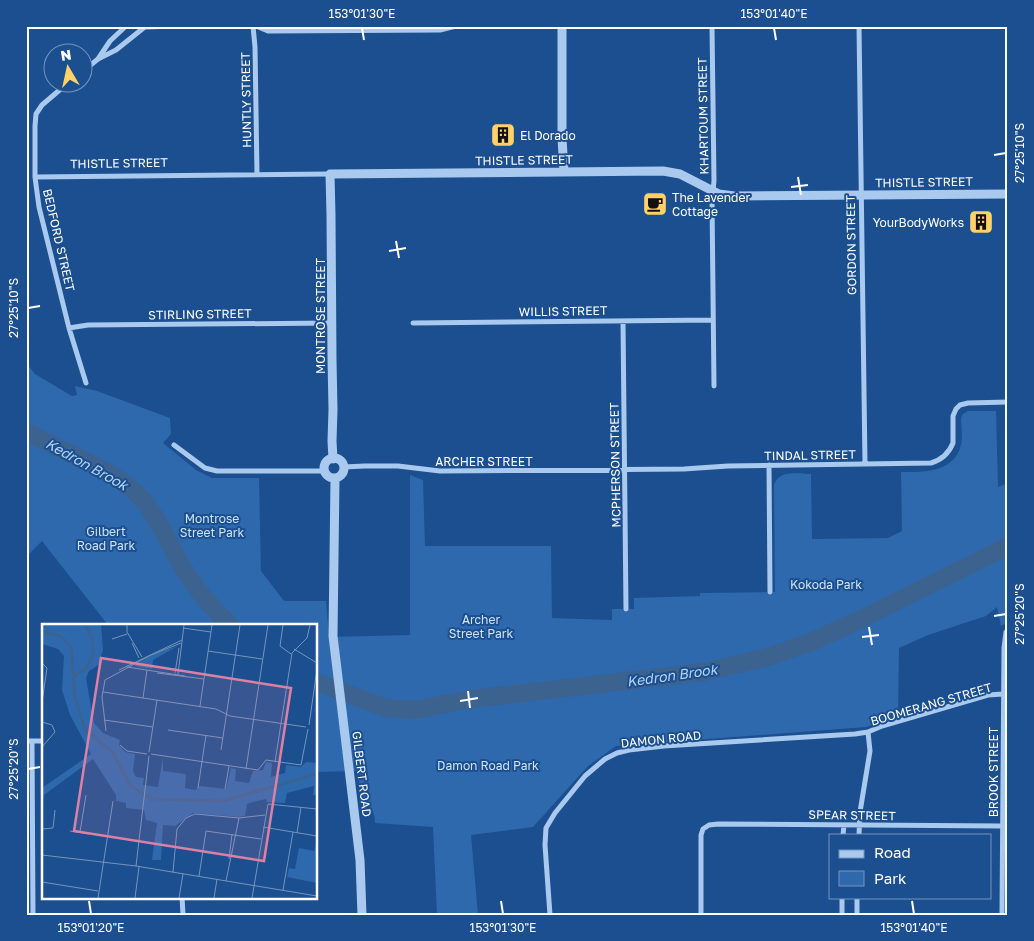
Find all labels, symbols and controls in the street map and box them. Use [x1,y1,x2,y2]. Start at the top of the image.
text: 153°01'30"E [329,6,395,21]
text: 153°01'40"E [740,6,808,21]
north arrow [42,42,92,92]
text: N [59,45,72,64]
street label: HUNTLY STREET [238,51,254,148]
street label: KHARTOUM STREET [694,57,712,175]
building icon: El Dorado [490,122,516,148]
text: 27°25'10"S [1012,123,1027,183]
place label: El Dorado [520,128,576,143]
street label: THISTLE STREET [475,152,574,168]
street label: THISTLE STREET [70,155,169,171]
street label: THISTLE STREET [875,174,974,190]
street label: BEDFORD STREET [40,187,78,293]
place label: The Lavender Cottage [672,190,750,219]
cafe icon: The Lavender Cottage [642,191,668,217]
street label: GORDON STREET [843,194,859,295]
building icon: YourBodyWorks [968,209,994,235]
place label: YourBodyWorks [873,215,964,230]
street label: MONTROSE STREET [313,257,328,374]
text: 27°25'10"S [6,278,21,338]
street label: WILLIS STREET [518,303,608,319]
street label: STIRLING STREET [148,306,252,322]
street label: MCPHERSON STREET [606,402,624,528]
water label: Kedron Brook [43,434,133,495]
street label: TINDAL STREET [764,447,857,463]
street label: ARCHER STREET [435,454,533,469]
park label: Montrose Street Park [180,511,244,540]
park label: Gilbert Road Park [77,524,135,553]
park label: Kokoda Park [790,577,862,592]
text: 27°25'20"S [1012,583,1027,645]
park label: Archer Street Park [449,612,513,641]
inset map [42,624,318,898]
water label: Kedron Brook [626,660,720,690]
street label: BOOMERANG STREET [869,679,994,729]
street label: BROOK STREET [986,726,1001,817]
street label: DAMON ROAD [620,727,702,751]
street label: GILBERT ROAD [349,730,375,818]
text: 27°25'20"S [6,738,21,800]
park label: Damon Road Park [437,758,539,773]
street label: SPEAR STREET [808,807,896,823]
legend [829,834,992,898]
text: Road [874,843,911,861]
text: Park [874,869,907,887]
text: 153°01'20"E [58,920,124,935]
text: 153°01'30"E [470,920,536,935]
text: 153°01'40"E [880,920,948,935]

